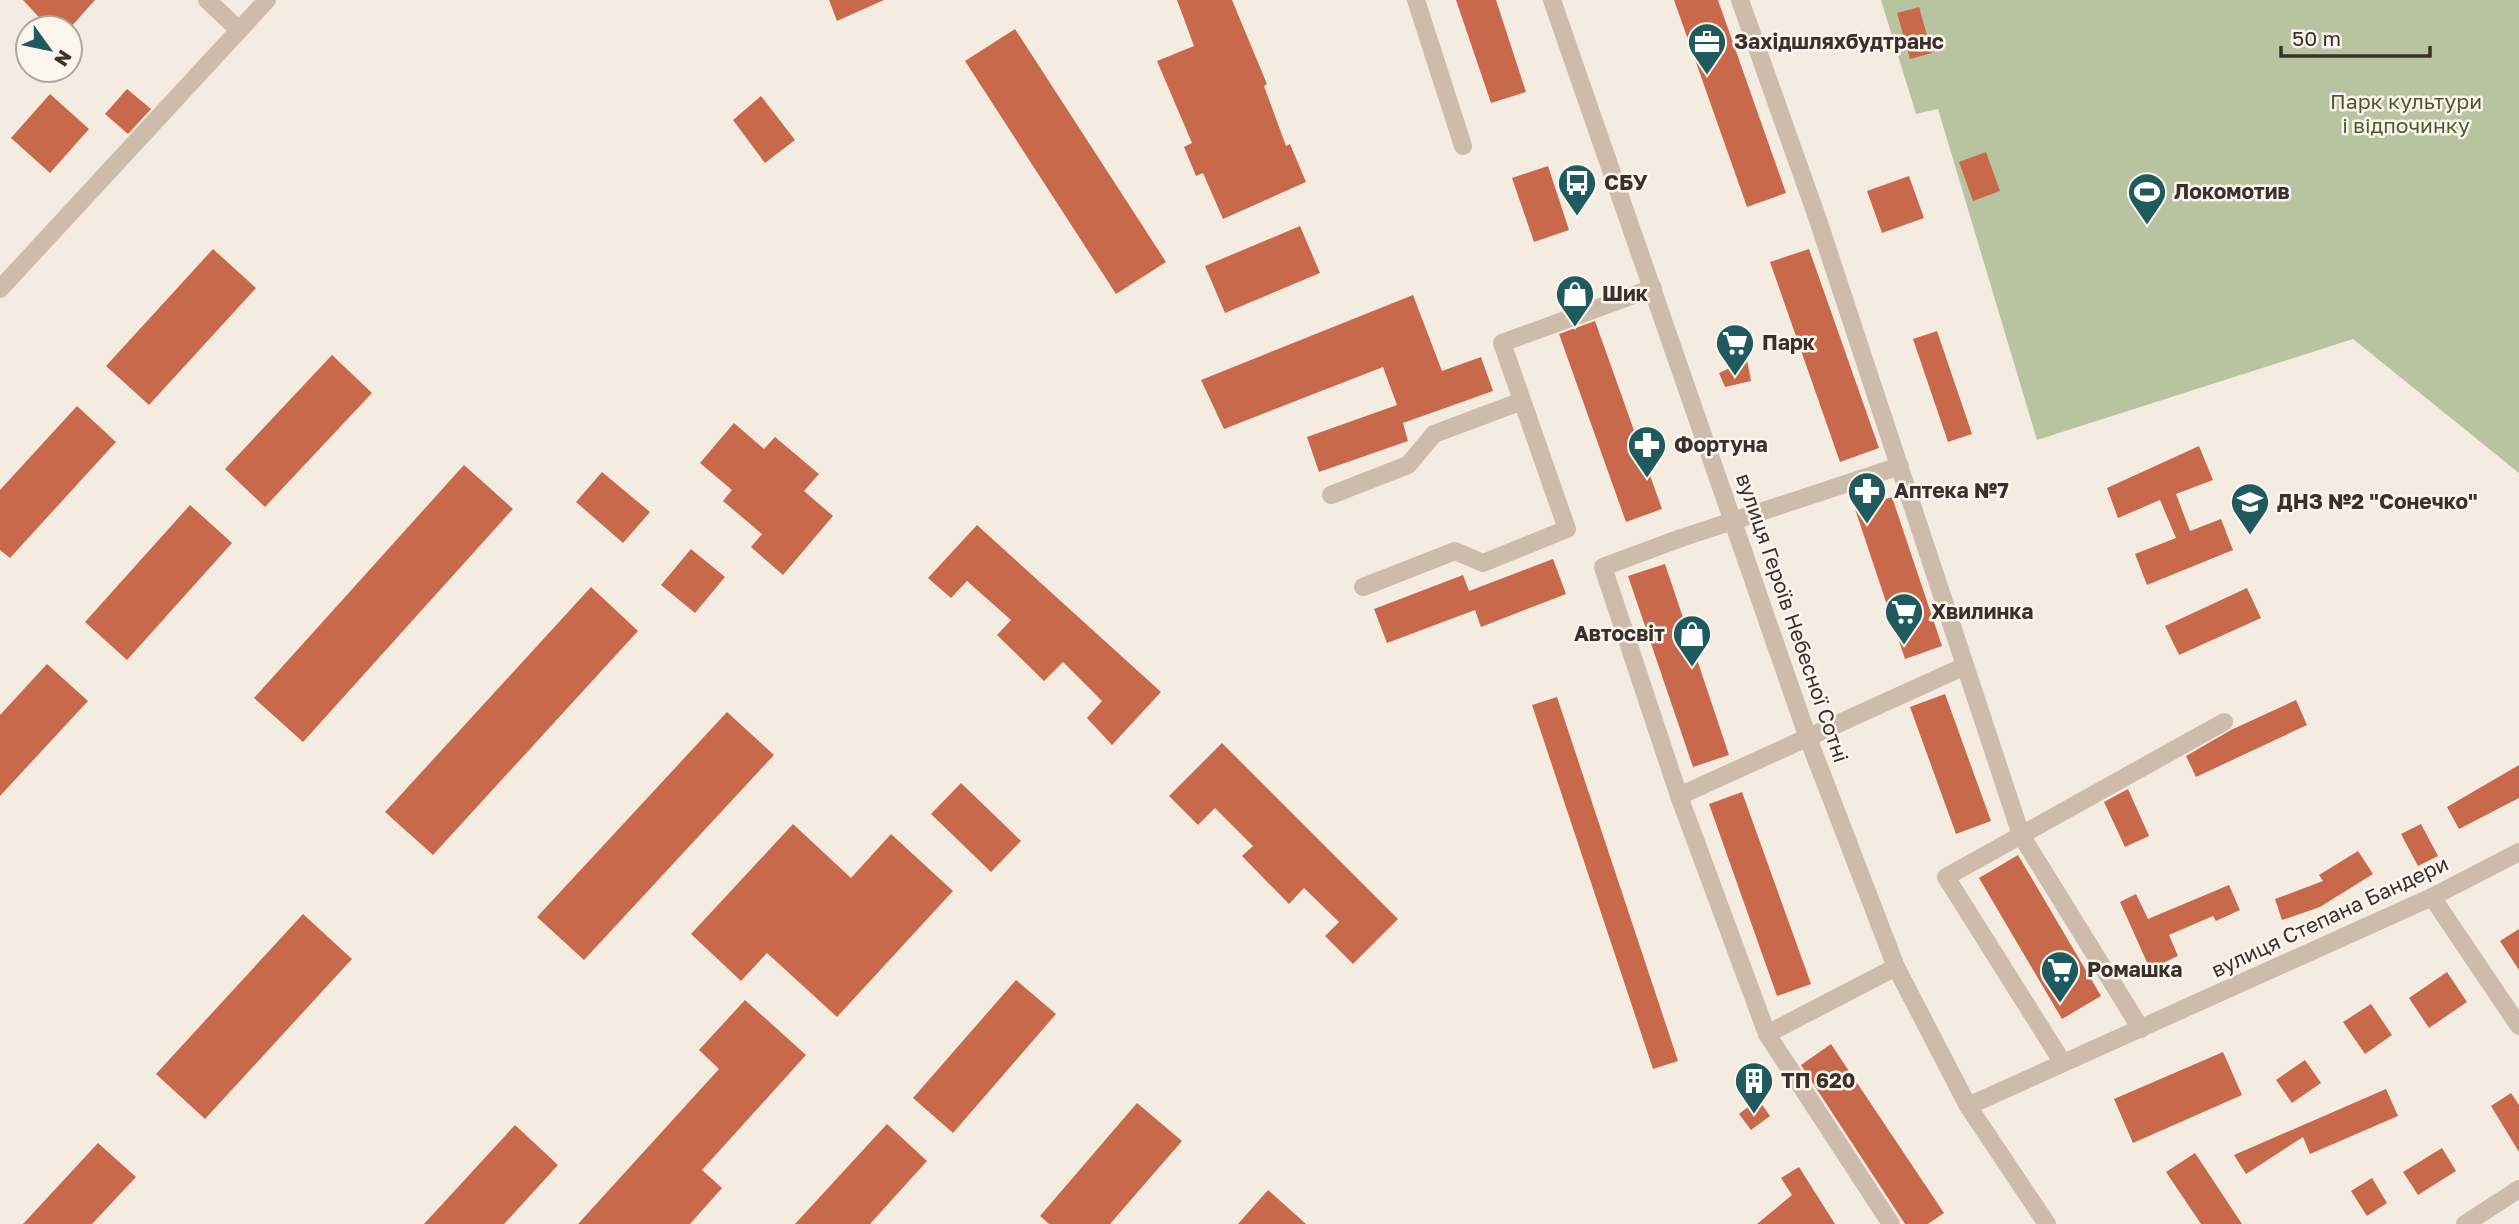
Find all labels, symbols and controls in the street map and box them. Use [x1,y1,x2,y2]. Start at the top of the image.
north arrow [14,14,84,84]
scale bar [2281,14,2430,58]
office icon: Західшляхбудтранс [1686,21,1728,76]
text: 50 m [2292,25,2341,51]
place label: Західшляхбудтранс [1734,28,1944,54]
text: N [50,46,77,71]
park label: Парк культури і відпочинку [2330,88,2482,138]
bus stop icon: СБУ [1556,162,1598,217]
place label: СБУ [1604,169,1648,195]
sports icon: Локомотив [2126,171,2168,226]
place label: Локомотив [2174,178,2290,204]
shop icon: Шик [1554,273,1596,328]
place label: Шик [1602,280,1648,306]
supermarket icon: Парк [1714,322,1756,377]
place label: Парк [1762,329,1815,355]
pharmacy icon: Фортуна [1626,424,1668,479]
place label: Фортуна [1674,431,1768,457]
street label: вулиця Героїв Небесної Сотні [1731,470,1855,766]
pharmacy icon: Аптека №7 [1846,470,1888,525]
place label: Аптека №7 [1894,477,2009,503]
school or university icon: ДНЗ №2 "Сонечко" [2229,481,2271,536]
place label: ДНЗ №2 "Сонечко" [2277,488,2478,514]
supermarket icon: Хвилинка [1883,591,1925,646]
place label: Хвилинка [1931,598,2033,624]
shop icon: Автосвіт [1671,613,1713,668]
place label: Автосвіт [1574,620,1665,646]
street label: вулиця Степана Бандери [2207,850,2452,983]
supermarket icon: Ромашка [2039,949,2081,1004]
place label: Ромашка [2087,956,2183,982]
building icon: ТП 620 [1733,1060,1775,1115]
place label: ТП 620 [1781,1067,1855,1093]

